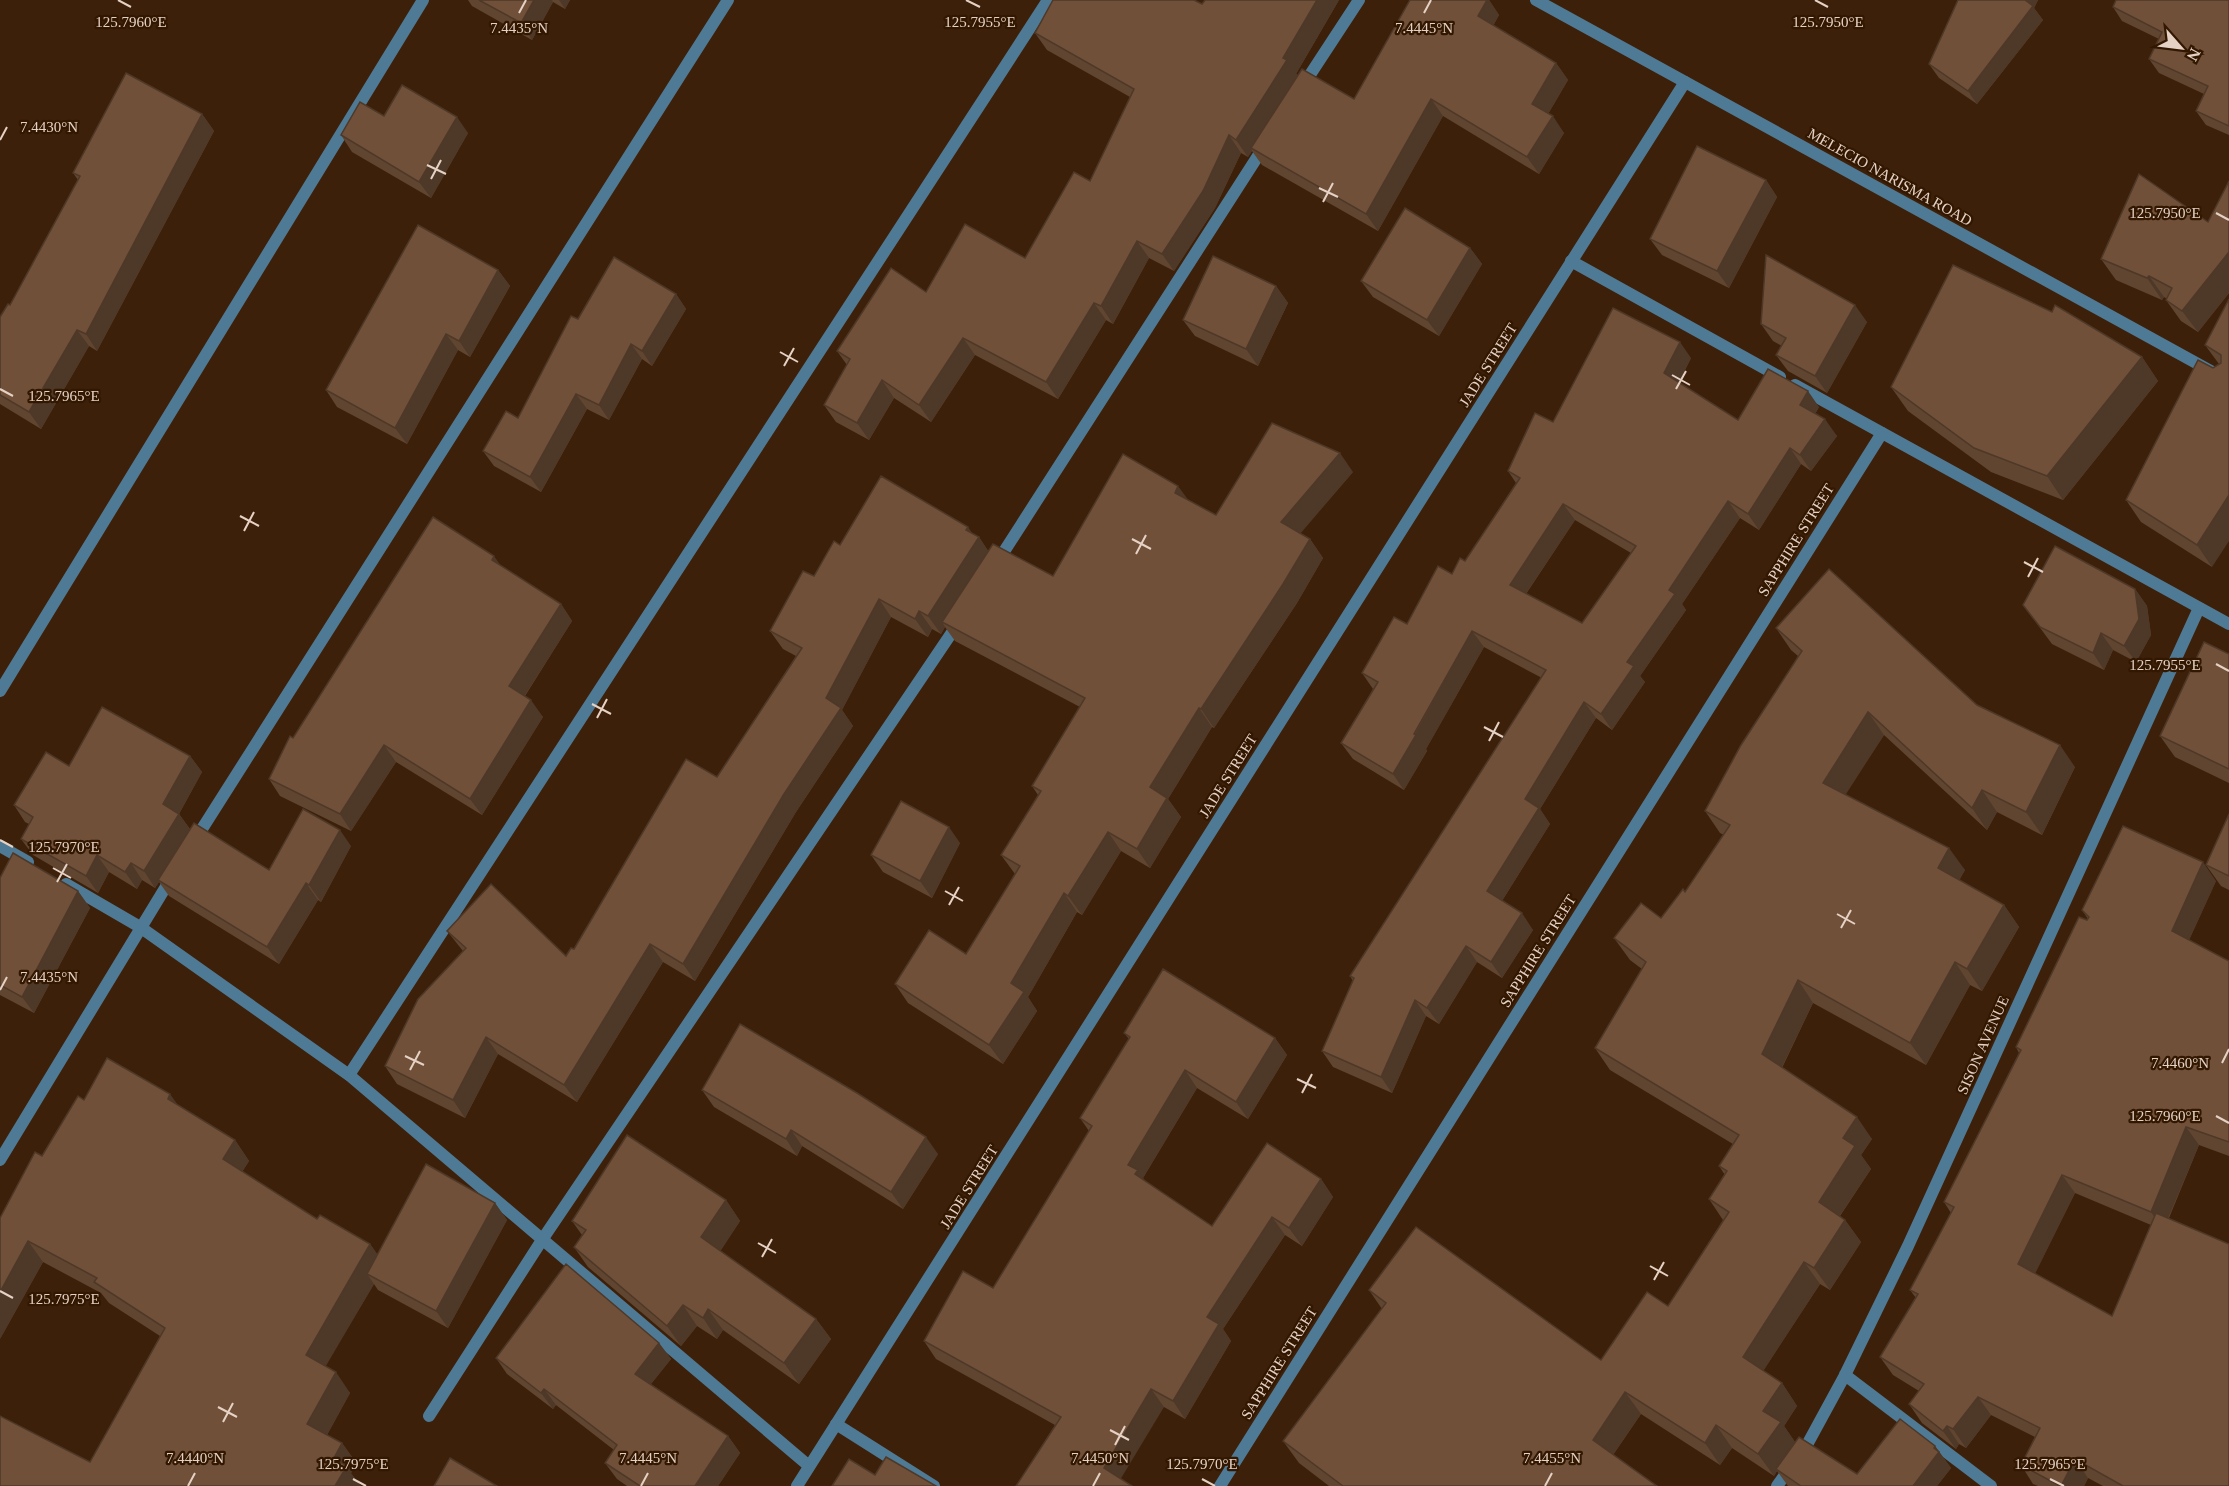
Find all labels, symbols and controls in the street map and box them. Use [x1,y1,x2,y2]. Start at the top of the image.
text: 125.7960°E [95,14,167,30]
text: 125.7955°E [944,14,1016,30]
text: 125.7950°E [1792,14,1864,30]
north arrow [2151,18,2211,78]
text: 7.4435°N [490,20,548,36]
text: 7.4445°N [1395,20,1453,36]
text: N [2183,46,2204,64]
text: 7.4430°N [20,119,78,135]
street label: MELECIO NARISMA ROAD [1805,125,1975,229]
text: 125.7950°E [2129,205,2201,221]
street label: JADE STREET [1456,320,1520,410]
text: 125.7965°E [28,388,100,404]
street label: SAPPHIRE STREET [1755,481,1837,599]
text: 125.7955°E [2129,657,2201,673]
street label: JADE STREET [1196,731,1260,821]
text: 125.7970°E [28,839,100,855]
street label: SAPPHIRE STREET [1497,892,1579,1010]
text: 7.4435°N [20,969,78,985]
street label: SISON AVENUE [1954,993,2012,1097]
text: 7.4460°N [2151,1055,2209,1071]
text: 125.7960°E [2129,1108,2201,1124]
street label: JADE STREET [937,1142,1001,1232]
text: 125.7975°E [28,1291,100,1307]
street label: SAPPHIRE STREET [1238,1304,1320,1422]
text: 7.4440°N [166,1450,224,1466]
text: 7.4445°N [619,1450,677,1466]
text: 7.4450°N [1071,1450,1129,1466]
text: 7.4455°N [1523,1450,1581,1466]
text: 125.7975°E [317,1456,389,1472]
text: 125.7970°E [1166,1456,1238,1472]
text: 125.7965°E [2014,1456,2086,1472]

